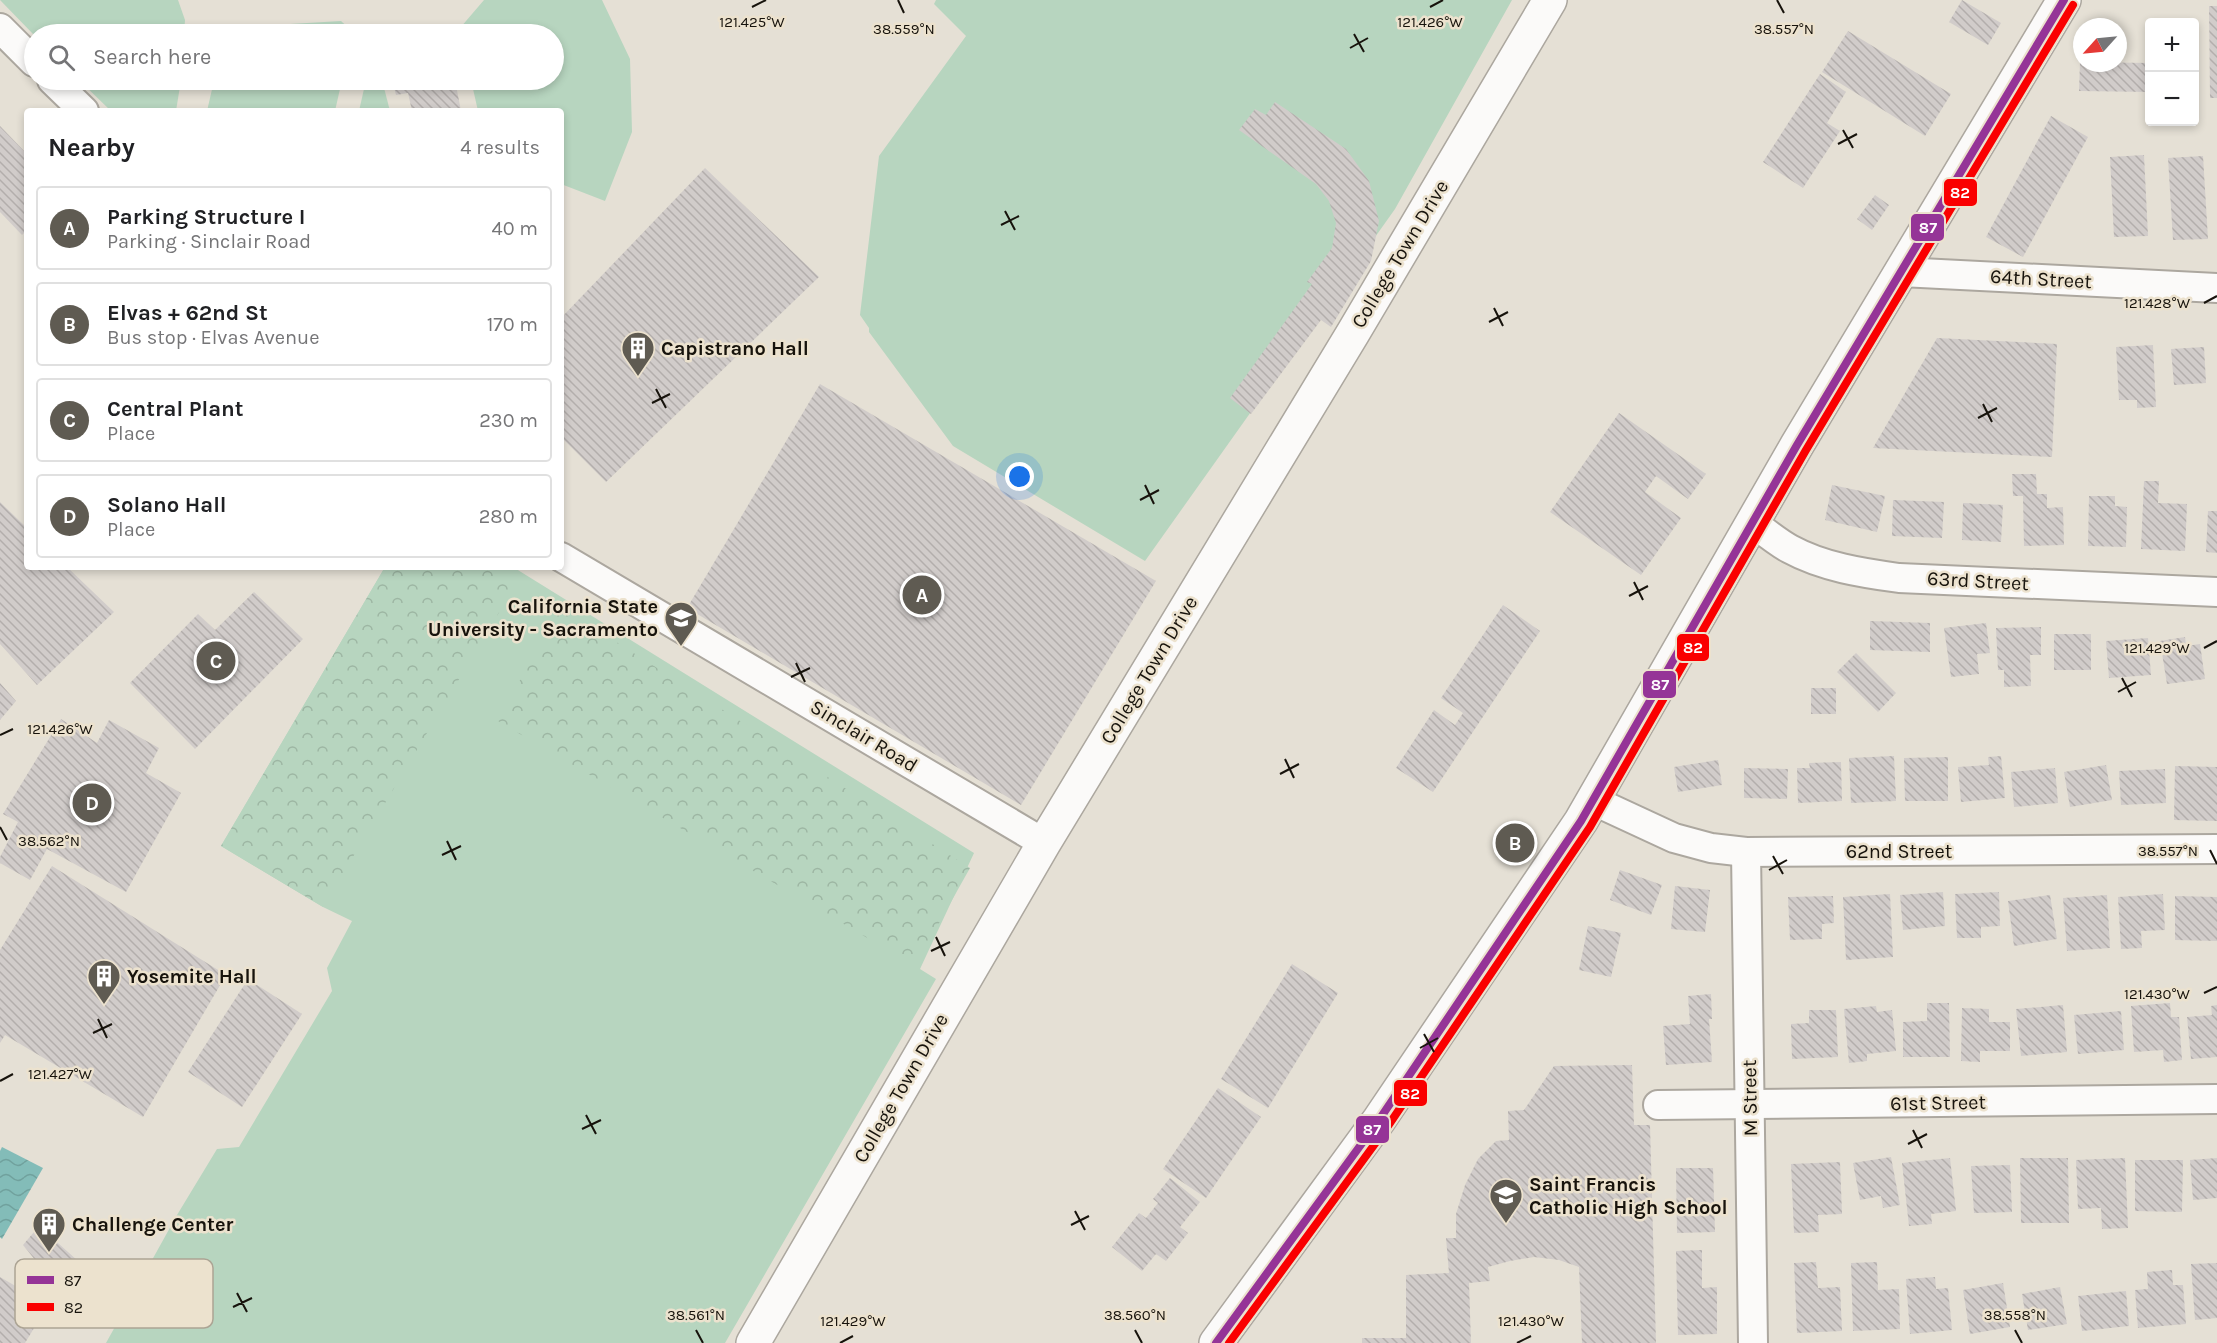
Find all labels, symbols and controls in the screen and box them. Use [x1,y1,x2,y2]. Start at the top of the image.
text: 121.425°W [719,13,785,31]
text: 121.426°W [1397,13,1463,31]
north arrow [2073,18,2127,72]
map controls [2145,18,2199,126]
button: + [2145,18,2199,72]
text: 38.559°N [873,20,935,38]
text: 38.557°N [1754,20,1814,38]
search box [24,24,564,90]
icon: search [45,41,78,74]
text: Search here [93,44,211,70]
button: − [2145,72,2199,126]
text: Nearby [48,132,135,163]
text: 4 results [460,136,540,159]
street label: College Town Drive [1347,176,1453,332]
line badge: 82 [1943,178,1978,207]
text: 82 [1950,183,1970,202]
text: Parking Structure I [107,204,305,230]
line badge: 87 [1910,213,1945,242]
text: A [63,217,76,240]
text: 40 m [492,217,538,240]
text: 87 [1919,218,1937,237]
text: Parking · Sinclair Road [107,230,311,253]
street label: 64th Street [1990,265,2093,293]
text: 121.428°W [2124,294,2191,312]
text: Elvas + 62nd St [107,300,268,326]
text: B [63,313,76,336]
text: 170 m [487,313,538,336]
text: Bus stop · Elvas Avenue [107,326,320,349]
building icon: Capistrano Hall [620,330,656,377]
place label: Capistrano Hall [661,337,809,360]
text: Central Plant [107,396,243,422]
text: C [63,409,76,432]
text: 230 m [479,409,538,432]
text: Place [107,422,155,445]
your location [1005,462,1034,491]
text: Solano Hall [107,492,227,518]
text: D [63,505,76,528]
text: 280 m [479,505,538,528]
text: Place [107,518,155,541]
street label: 63rd Street [1926,567,2030,595]
pin: A [902,572,942,618]
street label: College Town Drive [1096,592,1202,748]
place label: California State University - Sacramento [428,595,658,641]
school or university icon: California State University - Sacramento [663,600,699,647]
line badge: 82 [1676,633,1710,662]
pin: C [196,638,236,684]
text: 82 [1683,638,1703,657]
text: 121.429°W [2124,639,2190,657]
line badge: 87 [1642,670,1677,699]
text: 87 [1651,675,1669,694]
street label: Sinclair Road [806,695,922,777]
text: 121.426°W [27,720,93,738]
pin: D [72,780,112,826]
pin: B [1496,820,1534,866]
text: 38.562°N [18,832,80,850]
street label: 62nd Street [1846,840,1953,863]
text: 38.557°N [2138,842,2198,860]
building icon: Yosemite Hall [86,958,122,1005]
place label: Yosemite Hall [127,965,257,988]
text: 121.430°W [2124,985,2191,1003]
street label: College Town Drive [849,1009,953,1167]
street label: M Street [1738,1059,1762,1136]
text: 121.427°W [28,1065,93,1083]
line badge: 82 [1393,1079,1428,1107]
text: 82 [1400,1084,1420,1103]
street label: 61st Street [1890,1091,1987,1115]
line badge: 87 [1355,1115,1390,1144]
text: 87 [1363,1120,1381,1139]
place label: Saint Francis Catholic High School [1529,1173,1728,1219]
school or university icon: Saint Francis Catholic High School [1488,1177,1524,1224]
building icon: Challenge Center [31,1206,67,1253]
place label: Challenge Center [72,1213,234,1236]
legend [15,1259,213,1328]
text: 87 [64,1271,82,1290]
text: 82 [64,1298,83,1317]
text: 38.561°N [667,1306,725,1324]
text: 38.560°N [1104,1306,1166,1324]
text: 38.558°N [1984,1306,2046,1324]
text: 121.429°W [820,1312,886,1330]
text: 121.430°W [1498,1312,1565,1330]

